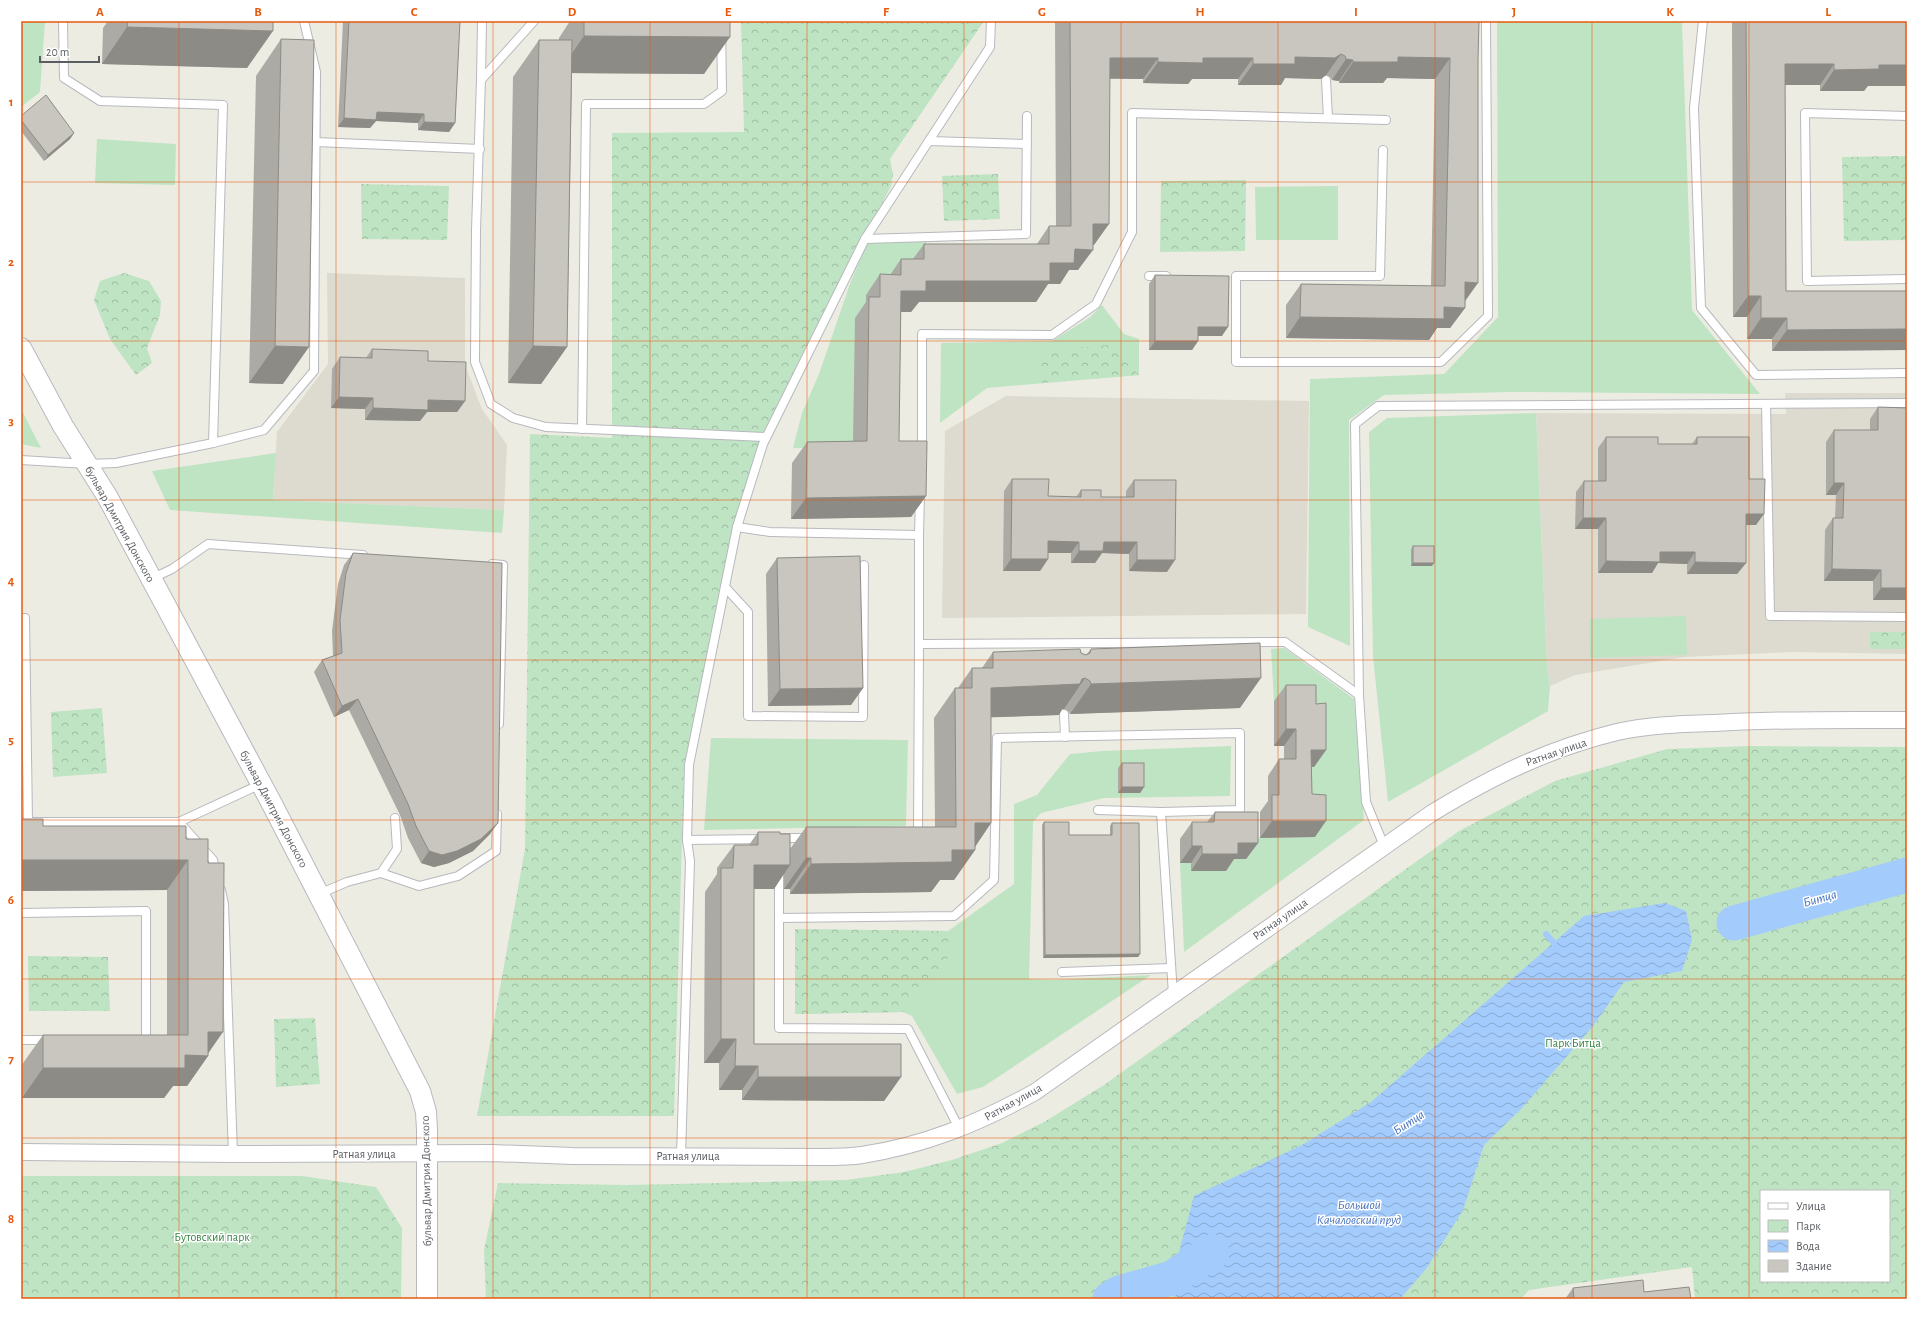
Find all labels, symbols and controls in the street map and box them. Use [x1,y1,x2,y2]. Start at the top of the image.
text: A [96,6,104,19]
text: B [254,6,262,19]
text: C [411,6,418,19]
text: D [568,6,577,19]
text: E [725,6,732,19]
text: F [883,6,890,19]
text: G [1038,6,1046,19]
text: H [1195,6,1205,19]
text: I [1354,6,1358,19]
text: J [1512,6,1516,19]
text: K [1666,6,1674,19]
text: L [1825,6,1831,19]
scale bar [40,38,99,64]
text: 20 m [46,46,69,58]
text: 1 [9,96,13,109]
text: 2 [8,256,14,269]
text: 3 [8,415,14,428]
street label: бульвар Дмитрия Донского [82,464,157,585]
text: 4 [8,575,15,588]
text: 5 [8,734,14,747]
street label: Ратная улица [1524,736,1589,769]
street label: бульвар Дмитрия Донского [237,748,310,870]
water label: Битца [1802,888,1839,910]
text: 6 [8,894,14,907]
street label: Ратная улица [1250,896,1311,943]
park label: Парк Битца [1545,1037,1601,1049]
text: 7 [8,1053,14,1066]
street label: Ратная улица [982,1081,1045,1124]
water label: Битца [1391,1108,1427,1138]
street label: бульвар Дмитрия Донского [419,1115,434,1247]
street label: Ратная улица [332,1148,396,1161]
street label: Ратная улица [656,1150,720,1163]
legend [1760,1190,1890,1282]
water label: Большой Качаловский пруд [1317,1199,1401,1227]
text: Улица [1796,1200,1826,1212]
text: 8 [8,1213,14,1226]
text: Парк [1796,1220,1821,1232]
park label: Бутовский парк [174,1231,250,1244]
text: Вода [1796,1240,1820,1252]
text: Здание [1796,1260,1832,1272]

